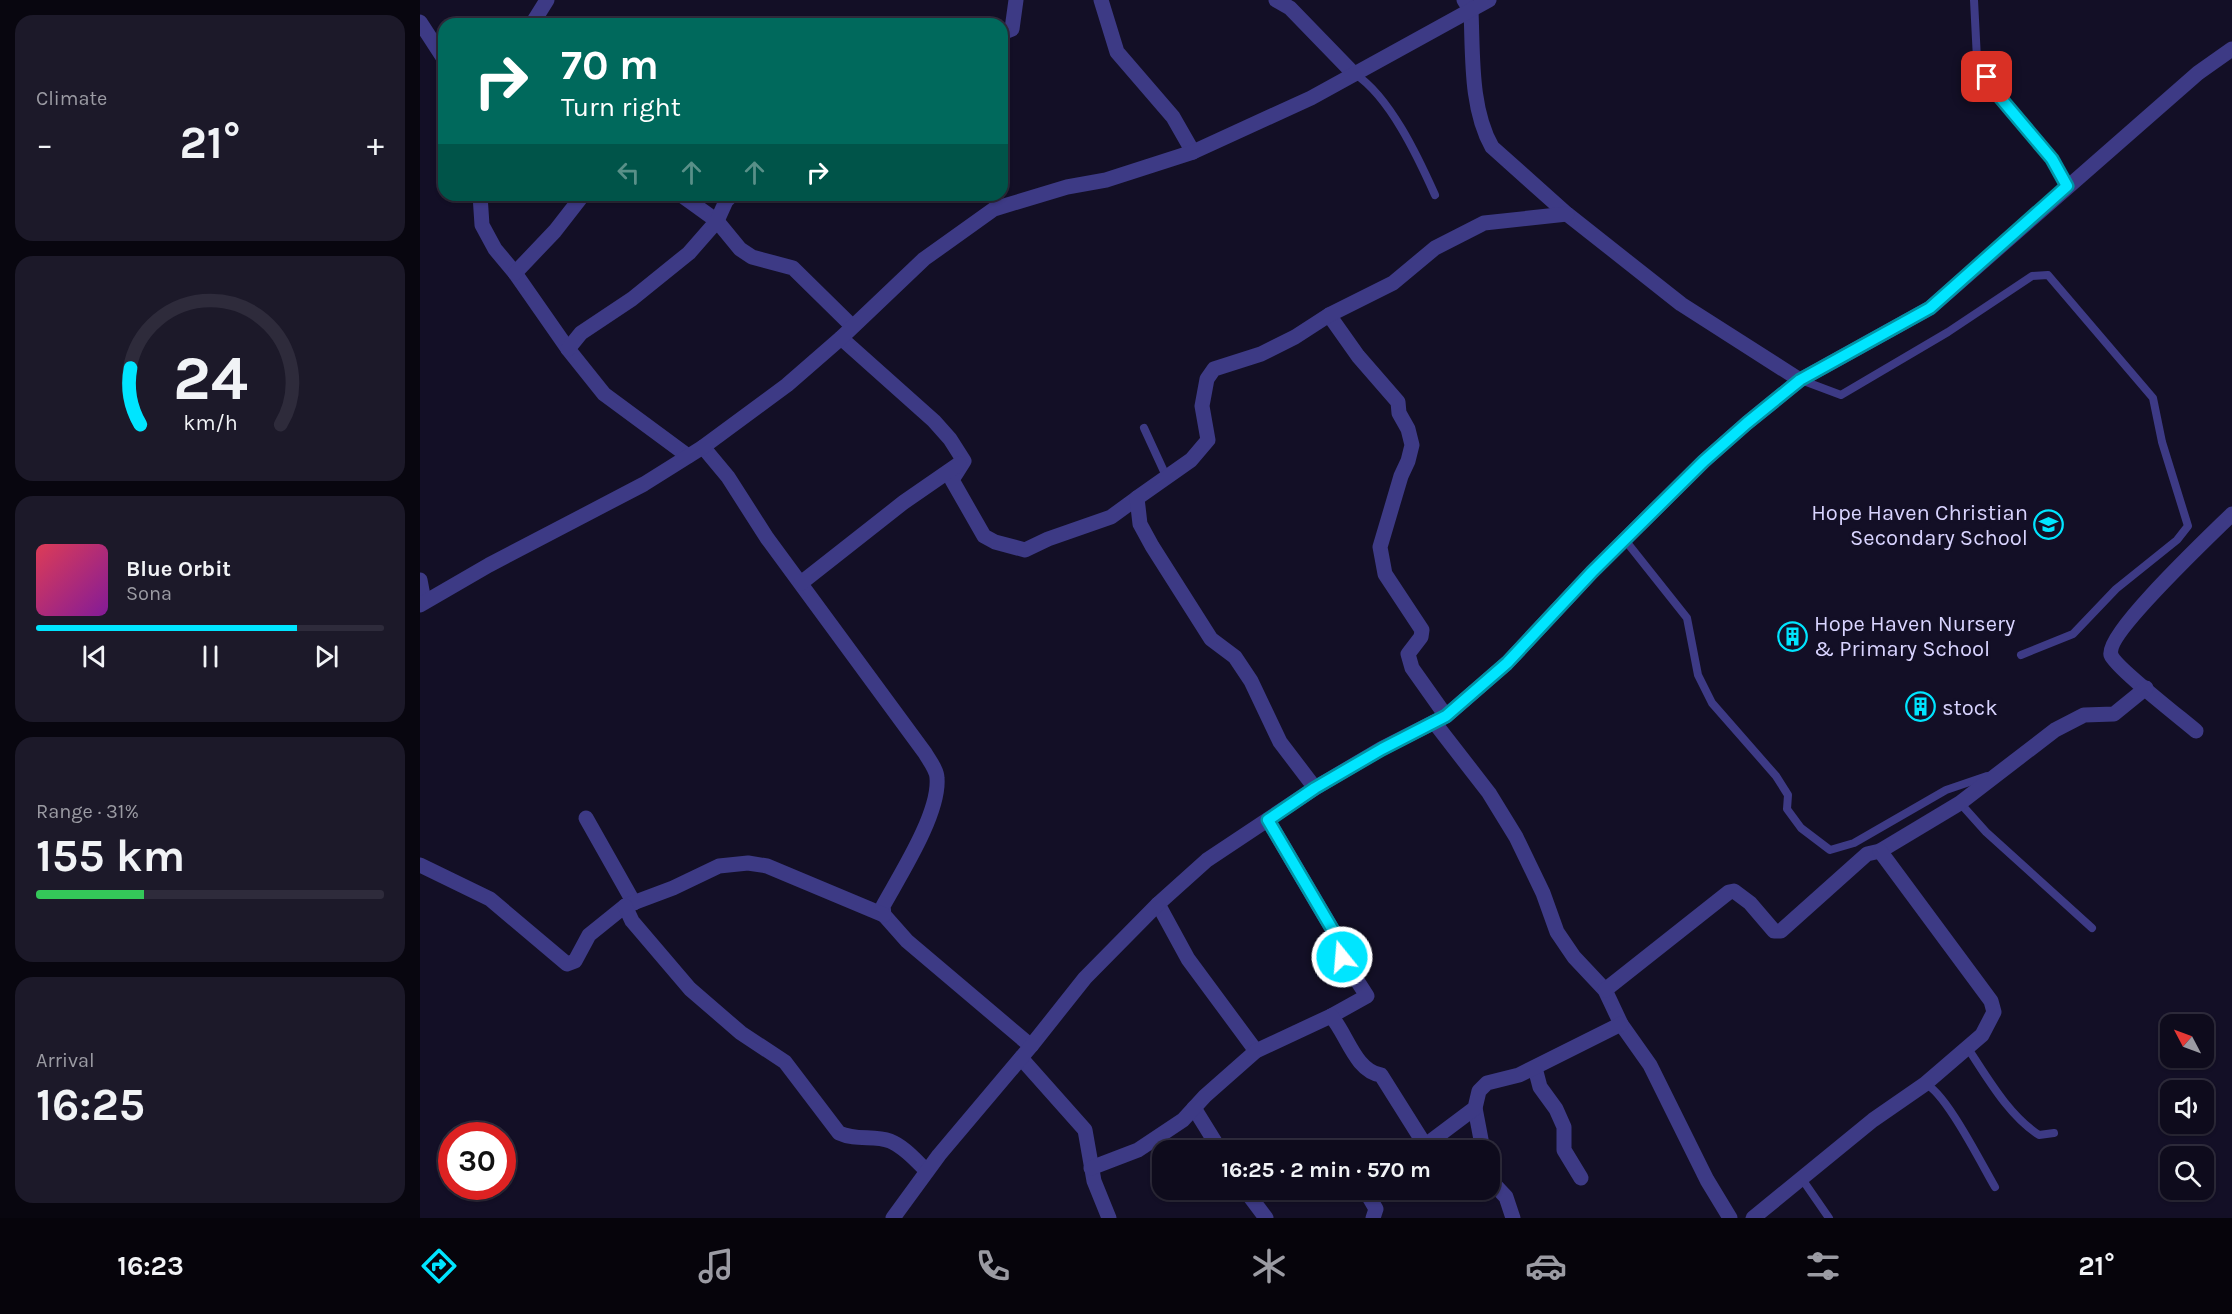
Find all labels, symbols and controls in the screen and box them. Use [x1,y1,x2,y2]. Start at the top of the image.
text: 70 m [561,40,659,90]
icon: right [462,42,540,120]
pin [1961,51,2012,102]
icon: arrive [1970,60,2003,93]
text: Climate [36,87,107,110]
text: Turn right [561,91,681,123]
text: 21° [180,117,240,169]
text: − [36,125,53,163]
text: + [367,125,384,163]
icon: left [612,156,645,189]
icon: ahead [675,156,708,189]
icon: ahead [738,156,771,189]
icon: right [801,156,834,189]
text: 24 [173,343,247,416]
text: km/h [183,411,237,436]
place label: Hope Haven Christian Secondary School [1811,500,2028,551]
school or university icon: Hope Haven Christian Secondary School [2033,509,2065,541]
text: Blue Orbit [126,556,231,582]
text: Sona [126,582,172,605]
place label: Hope Haven Nursery & Primary School [1814,611,2015,662]
building icon: Hope Haven Nursery & Primary School [1777,620,1809,652]
icon: previous [78,640,111,673]
icon: pause [194,640,227,673]
icon: next [310,640,343,673]
building icon: stock [1905,691,1937,723]
place label: stock [1942,695,1998,721]
text: Range · 31% [36,800,139,823]
text: 155 km [36,830,185,882]
position arrow [1310,925,1374,989]
north arrow [2160,1014,2214,1068]
map controls [2160,1014,2214,1200]
text: Arrival [36,1049,95,1072]
text: 16:25 [36,1079,145,1131]
button: sound [2160,1080,2214,1134]
speed limit sign: 30 [438,1122,516,1200]
button: search [2160,1146,2214,1200]
text: 16:25 · 2 min · 570 m [1221,1157,1431,1183]
icon: directions [418,1245,460,1287]
icon: music [695,1245,737,1287]
icon: phone [972,1245,1014,1287]
icon: climate [1248,1245,1290,1287]
icon: car [1525,1245,1567,1287]
icon: filters [1802,1245,1844,1287]
text: 16:23 [117,1250,184,1282]
text: 21° [2078,1250,2115,1282]

